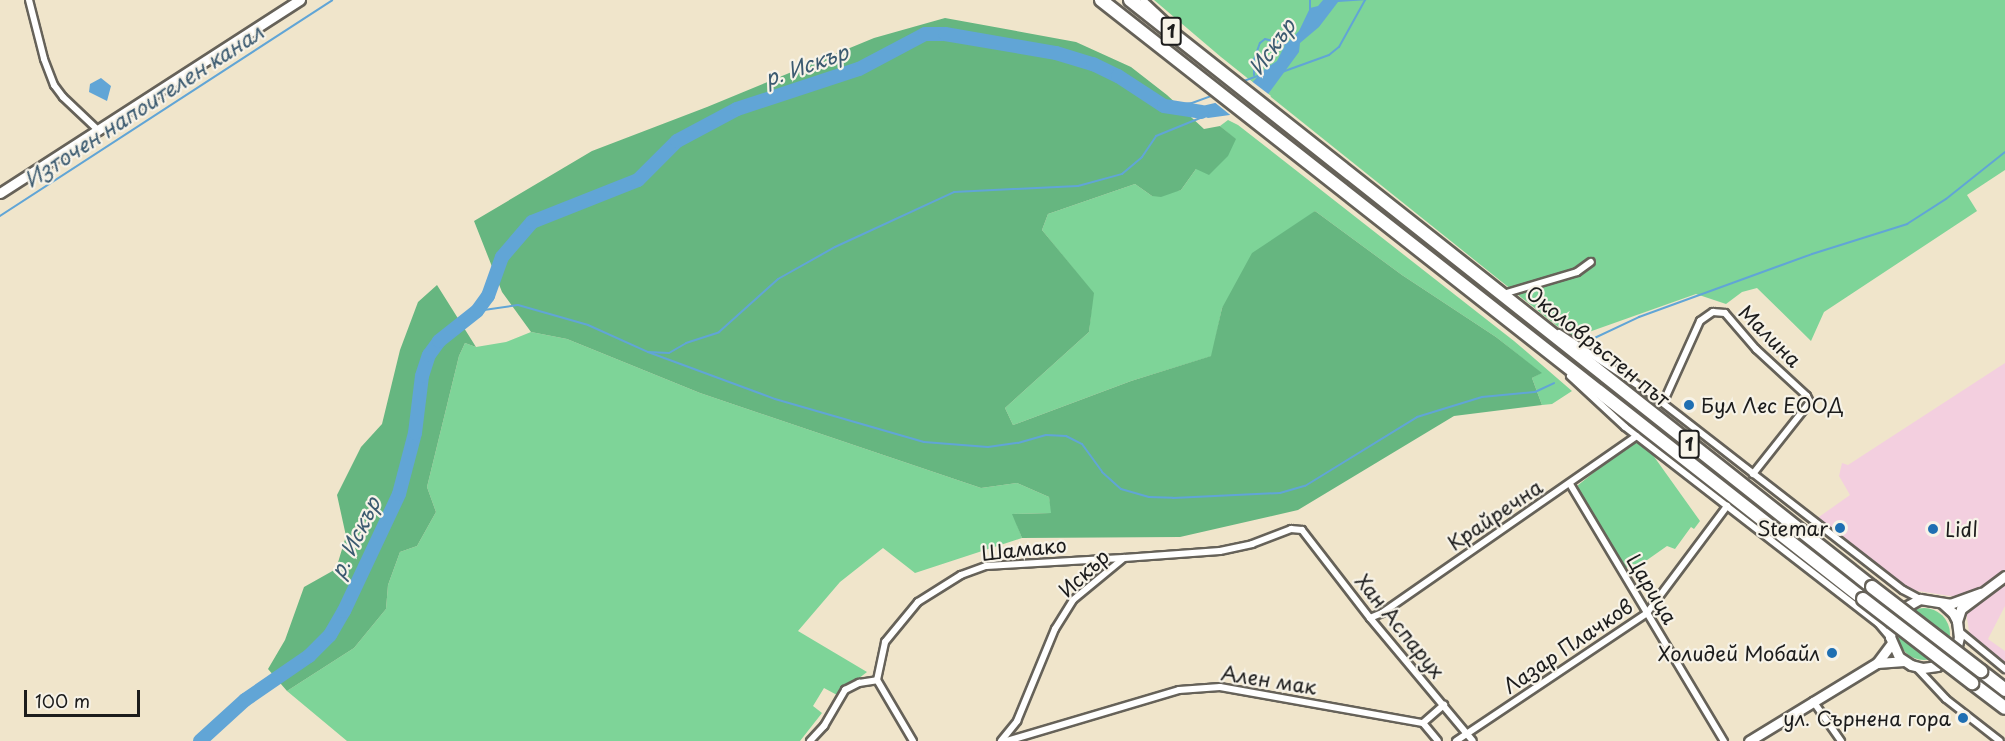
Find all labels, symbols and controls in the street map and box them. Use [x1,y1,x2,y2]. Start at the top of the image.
water label: Искър [1242,13,1300,79]
road number: 1 [1160,16,1182,46]
water label: Източен напоителен канал [18,18,268,192]
water label: р. Искър [761,38,851,90]
street label: Околовръстен път [1521,280,1675,412]
street label: Малина [1734,300,1806,372]
place label: Бул Лес ЕООД [1701,393,1845,417]
marker: Бул Лес ЕООД [1682,398,1696,412]
road number: 1 [1678,429,1700,459]
street label: Крайречна [1443,475,1547,555]
water label: р. Искър [324,492,384,582]
place label: Stemar [1757,516,1828,540]
place label: Lidl [1945,517,1978,541]
marker: Stemar [1833,521,1847,535]
marker: Lidl [1926,522,1940,536]
street label: Шамако [980,533,1068,565]
street label: Искър [1054,544,1114,602]
street label: Царица [1622,550,1682,628]
street label: Хан Аспарух [1350,569,1450,683]
street label: Лазар Плачков [1498,594,1638,698]
place label: Холидей Мобайл [1657,641,1820,665]
marker: Холидей Мобайл [1825,646,1839,660]
street label: Ален мак [1219,661,1319,699]
scale bar [27,678,142,716]
text: 100 m [35,687,90,714]
place label: ул. Сърнена гора [1782,706,1951,730]
marker: ул. Сърнена гора [1956,711,1970,725]

